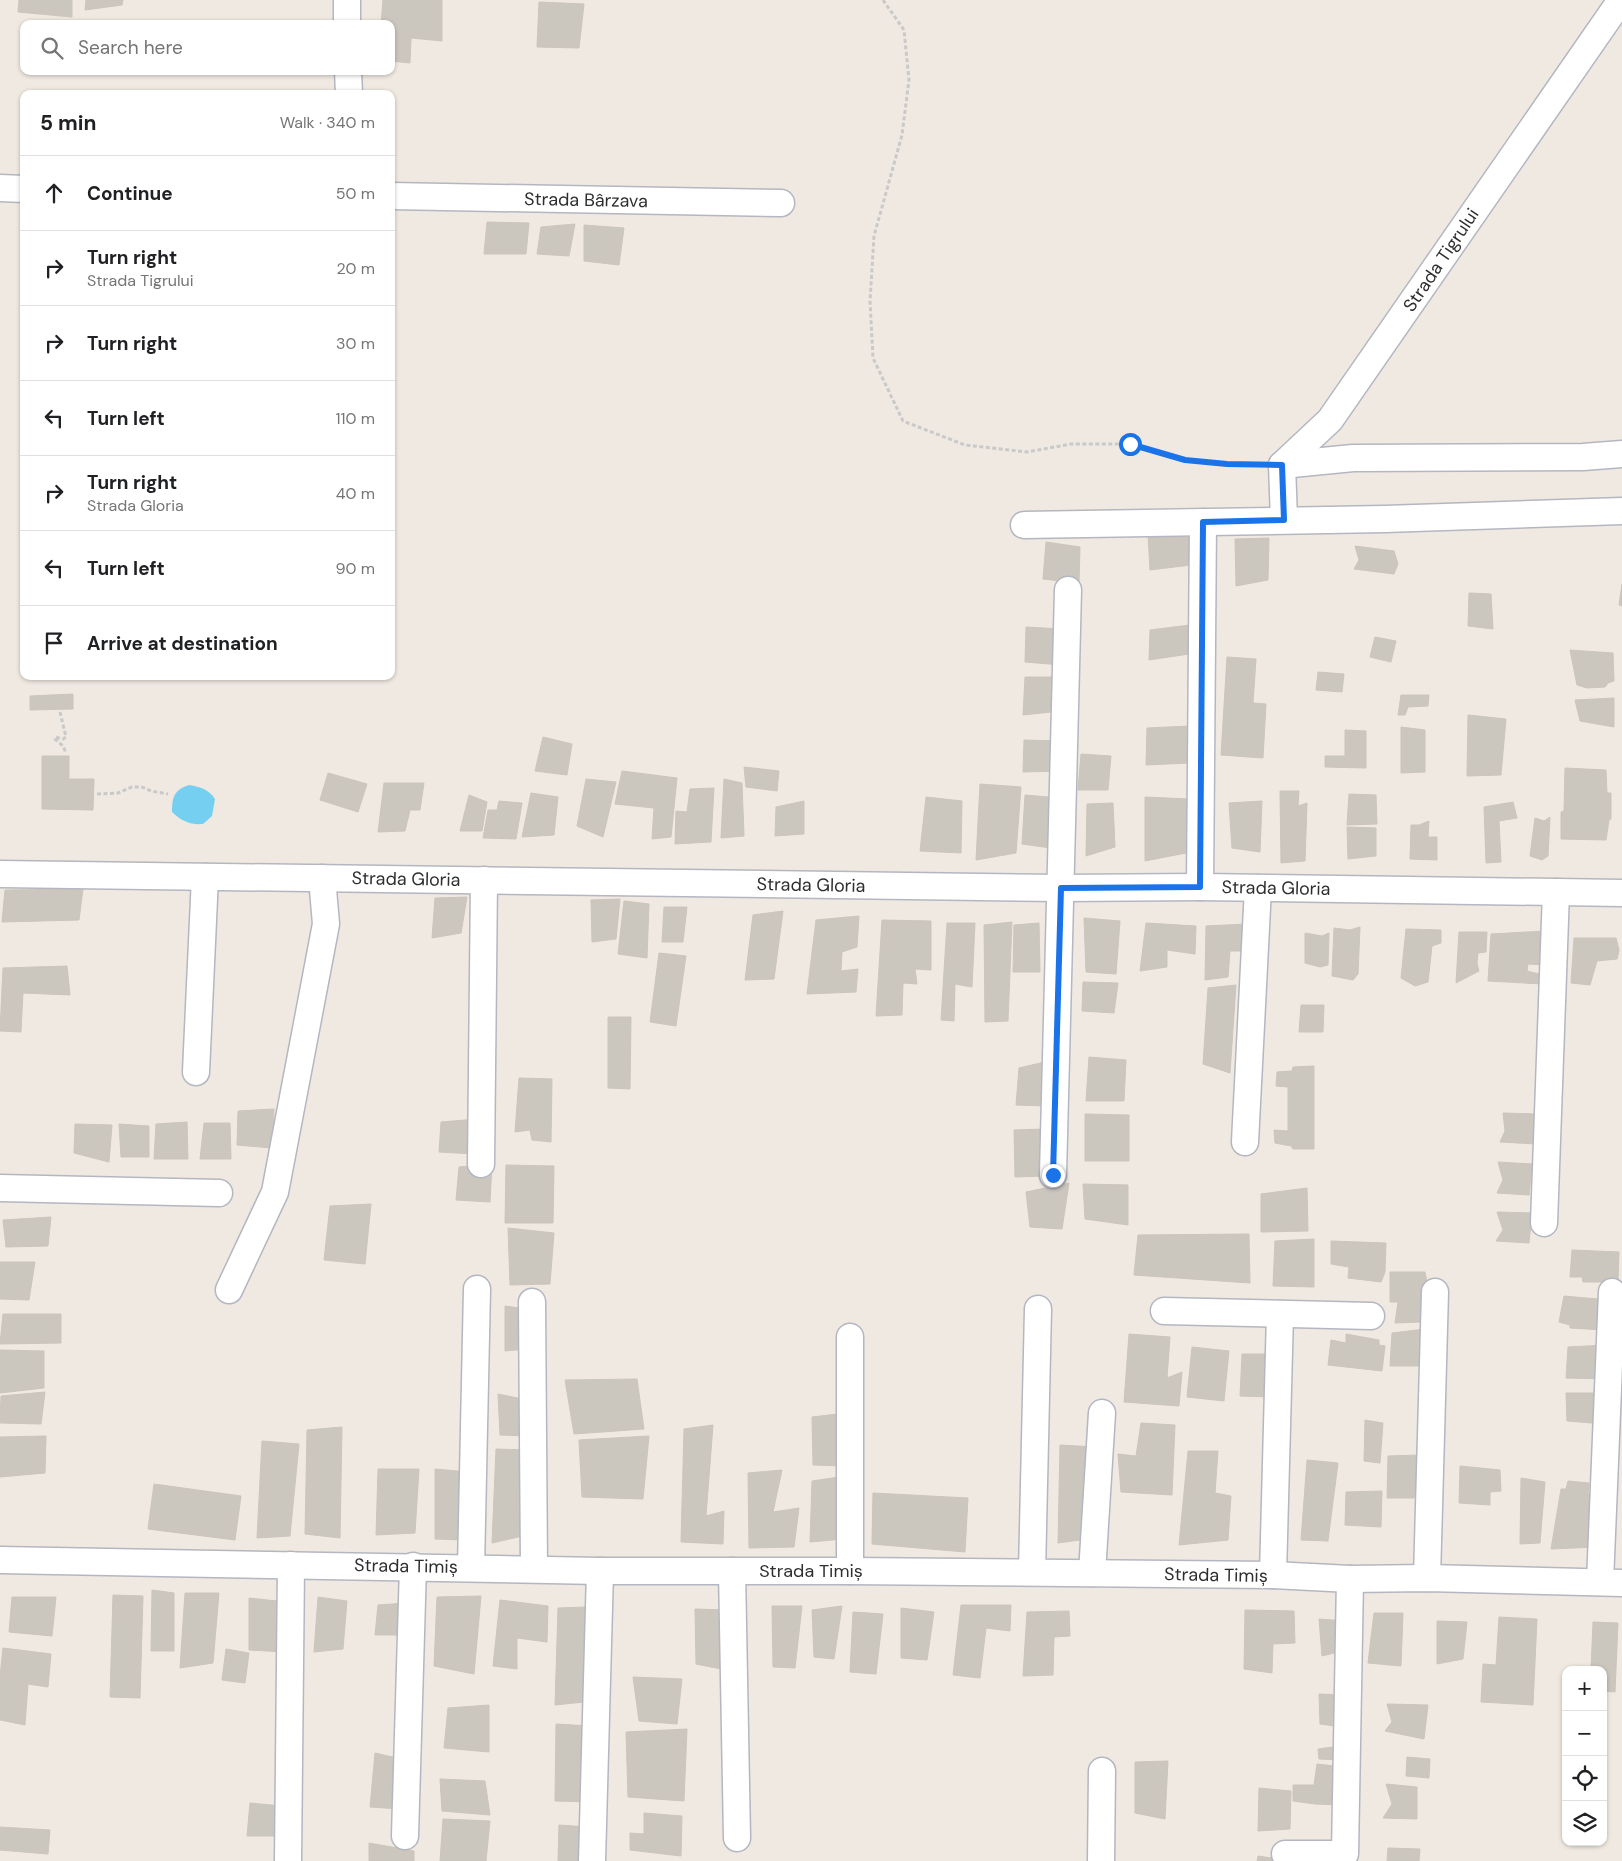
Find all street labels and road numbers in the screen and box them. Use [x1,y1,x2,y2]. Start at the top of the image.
street label: Strada Bârzava [524,187,648,213]
street label: Strada Tigrului [1398,204,1484,316]
street label: Strada Gloria [351,866,461,892]
street label: Strada Gloria [756,872,866,898]
street label: Strada Gloria [1221,875,1331,901]
street label: Strada Timiș [354,1553,458,1579]
street label: Strada Timiș [759,1559,863,1583]
street label: Strada Timiș [1164,1562,1268,1588]

